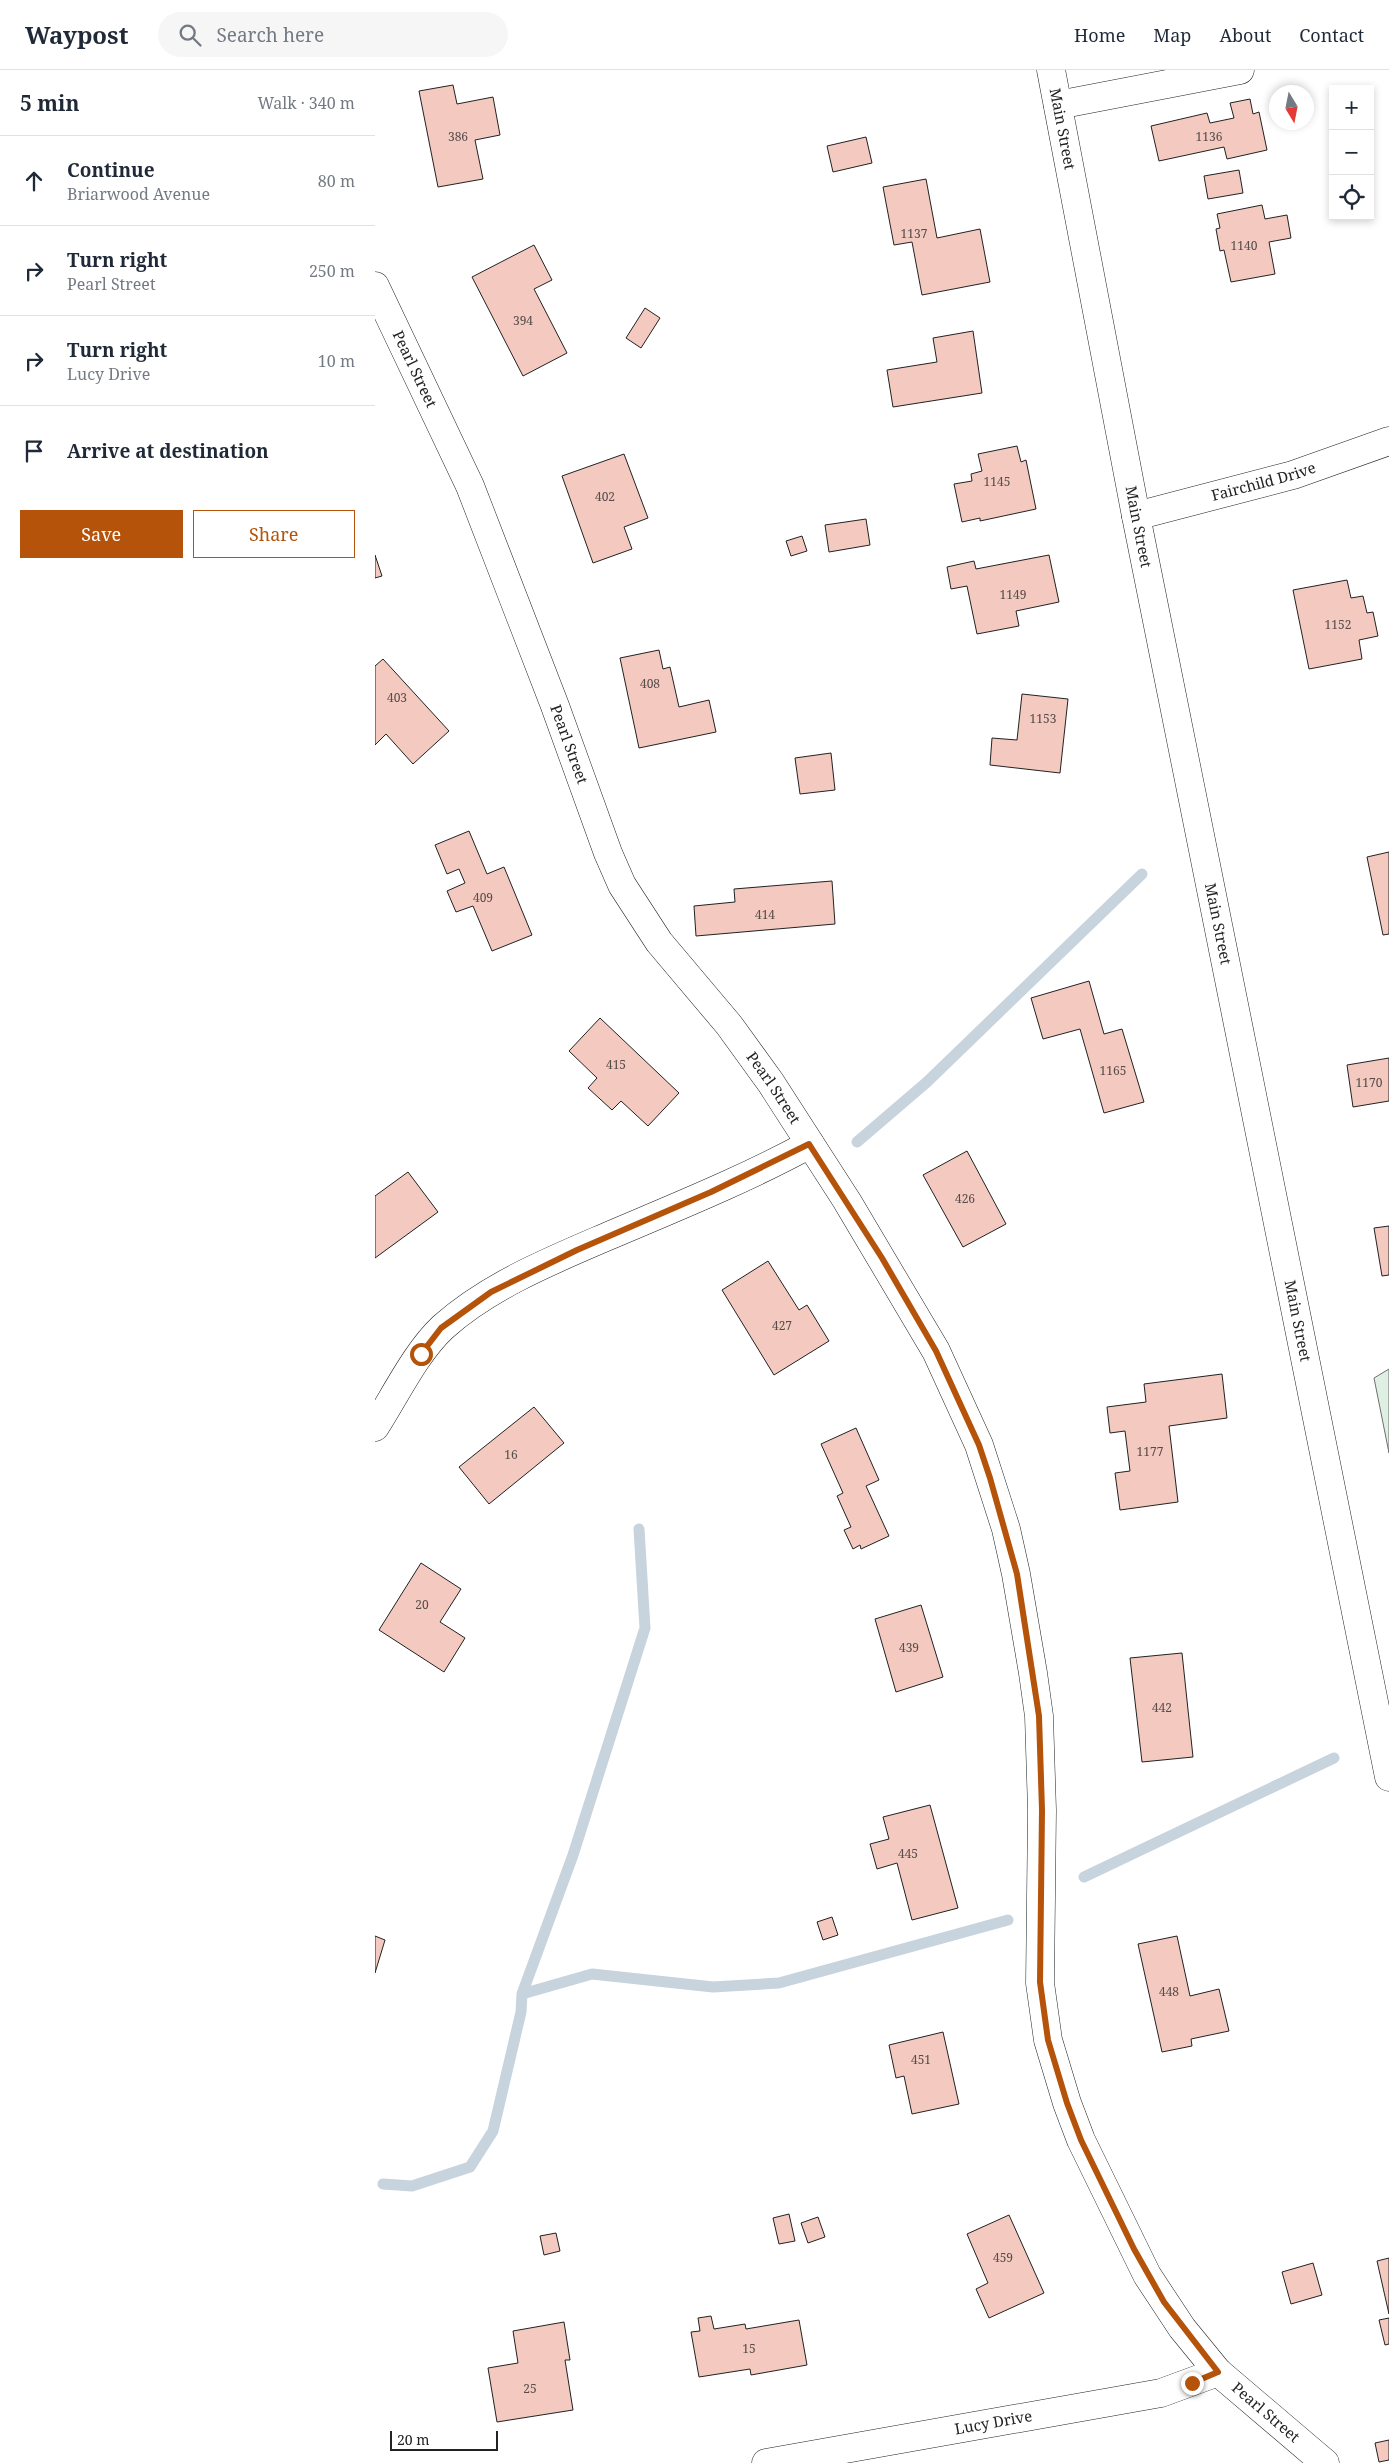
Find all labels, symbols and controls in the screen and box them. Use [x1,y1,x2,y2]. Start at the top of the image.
search box [158,12,508,57]
text: Waypost [25,18,128,51]
icon: search [176,21,204,49]
text: Search here [216,22,324,48]
text: Home [1074,23,1125,47]
text: Map [1153,23,1191,47]
text: About [1219,23,1271,47]
text: Contact [1299,23,1364,47]
north arrow [1269,85,1314,130]
map controls [1329,85,1374,220]
button: + [1329,85,1374,130]
street label: Main Street [1046,86,1081,171]
text: 5 min [20,89,79,117]
text: Walk · 340 m [258,92,355,114]
house number: 386 [448,128,468,145]
house number: 1136 [1196,128,1223,145]
button: − [1329,130,1374,175]
text: Continue [67,157,155,183]
icon: ahead [20,167,48,195]
text: 80 m [318,170,355,192]
button: locate [1329,175,1374,220]
text: Briarwood Avenue [67,183,210,205]
house number: 1137 [901,225,928,242]
house number: 1140 [1231,237,1258,254]
text: Turn right [67,247,167,273]
icon: right [20,257,48,285]
text: 250 m [309,260,355,282]
text: Pearl Street [67,273,156,295]
house number: 394 [513,312,533,329]
street label: Pearl Street [389,327,442,410]
text: Turn right [67,337,167,363]
icon: right [20,347,48,375]
text: 10 m [318,350,355,372]
text: Lucy Drive [67,363,150,385]
icon: arrive [20,437,48,465]
text: Arrive at destination [67,438,269,464]
street label: Fairchild Drive [1209,457,1318,505]
house number: 1145 [984,473,1010,490]
street label: Main Street [1121,484,1157,569]
house number: 402 [595,488,615,505]
button: Save [20,510,183,558]
button: Share [193,510,355,558]
house number: 1149 [1000,586,1026,603]
house number: 1152 [1325,616,1351,633]
house number: 408 [640,675,660,692]
house number: 403 [387,689,407,706]
street label: Pearl Street [546,702,593,786]
house number: 1153 [1030,710,1057,727]
street label: Main Street [1201,881,1237,966]
house number: 409 [473,889,493,906]
house number: 414 [755,906,775,923]
street label: Pearl Street [743,1047,806,1127]
house number: 415 [606,1056,626,1073]
house number: 1165 [1100,1062,1126,1079]
house number: 1170 [1356,1074,1383,1091]
house number: 426 [955,1190,975,1207]
street label: Main Street [1281,1278,1316,1363]
house number: 427 [772,1317,792,1334]
route start [410,1343,433,1366]
house number: 1177 [1137,1443,1164,1460]
house number: 16 [504,1446,518,1463]
house number: 20 [415,1596,429,1613]
house number: 439 [899,1639,919,1656]
house number: 442 [1152,1699,1172,1716]
house number: 445 [898,1845,918,1862]
house number: 448 [1159,1983,1179,2000]
house number: 451 [911,2051,931,2068]
house number: 459 [993,2249,1013,2266]
house number: 15 [742,2340,756,2357]
route end [1181,2372,1204,2395]
street label: Pearl Street [1228,2377,1304,2446]
house number: 25 [523,2380,537,2397]
street label: Lucy Drive [953,2405,1034,2438]
scale bar [390,2428,497,2451]
text: 20 m [397,2430,430,2449]

